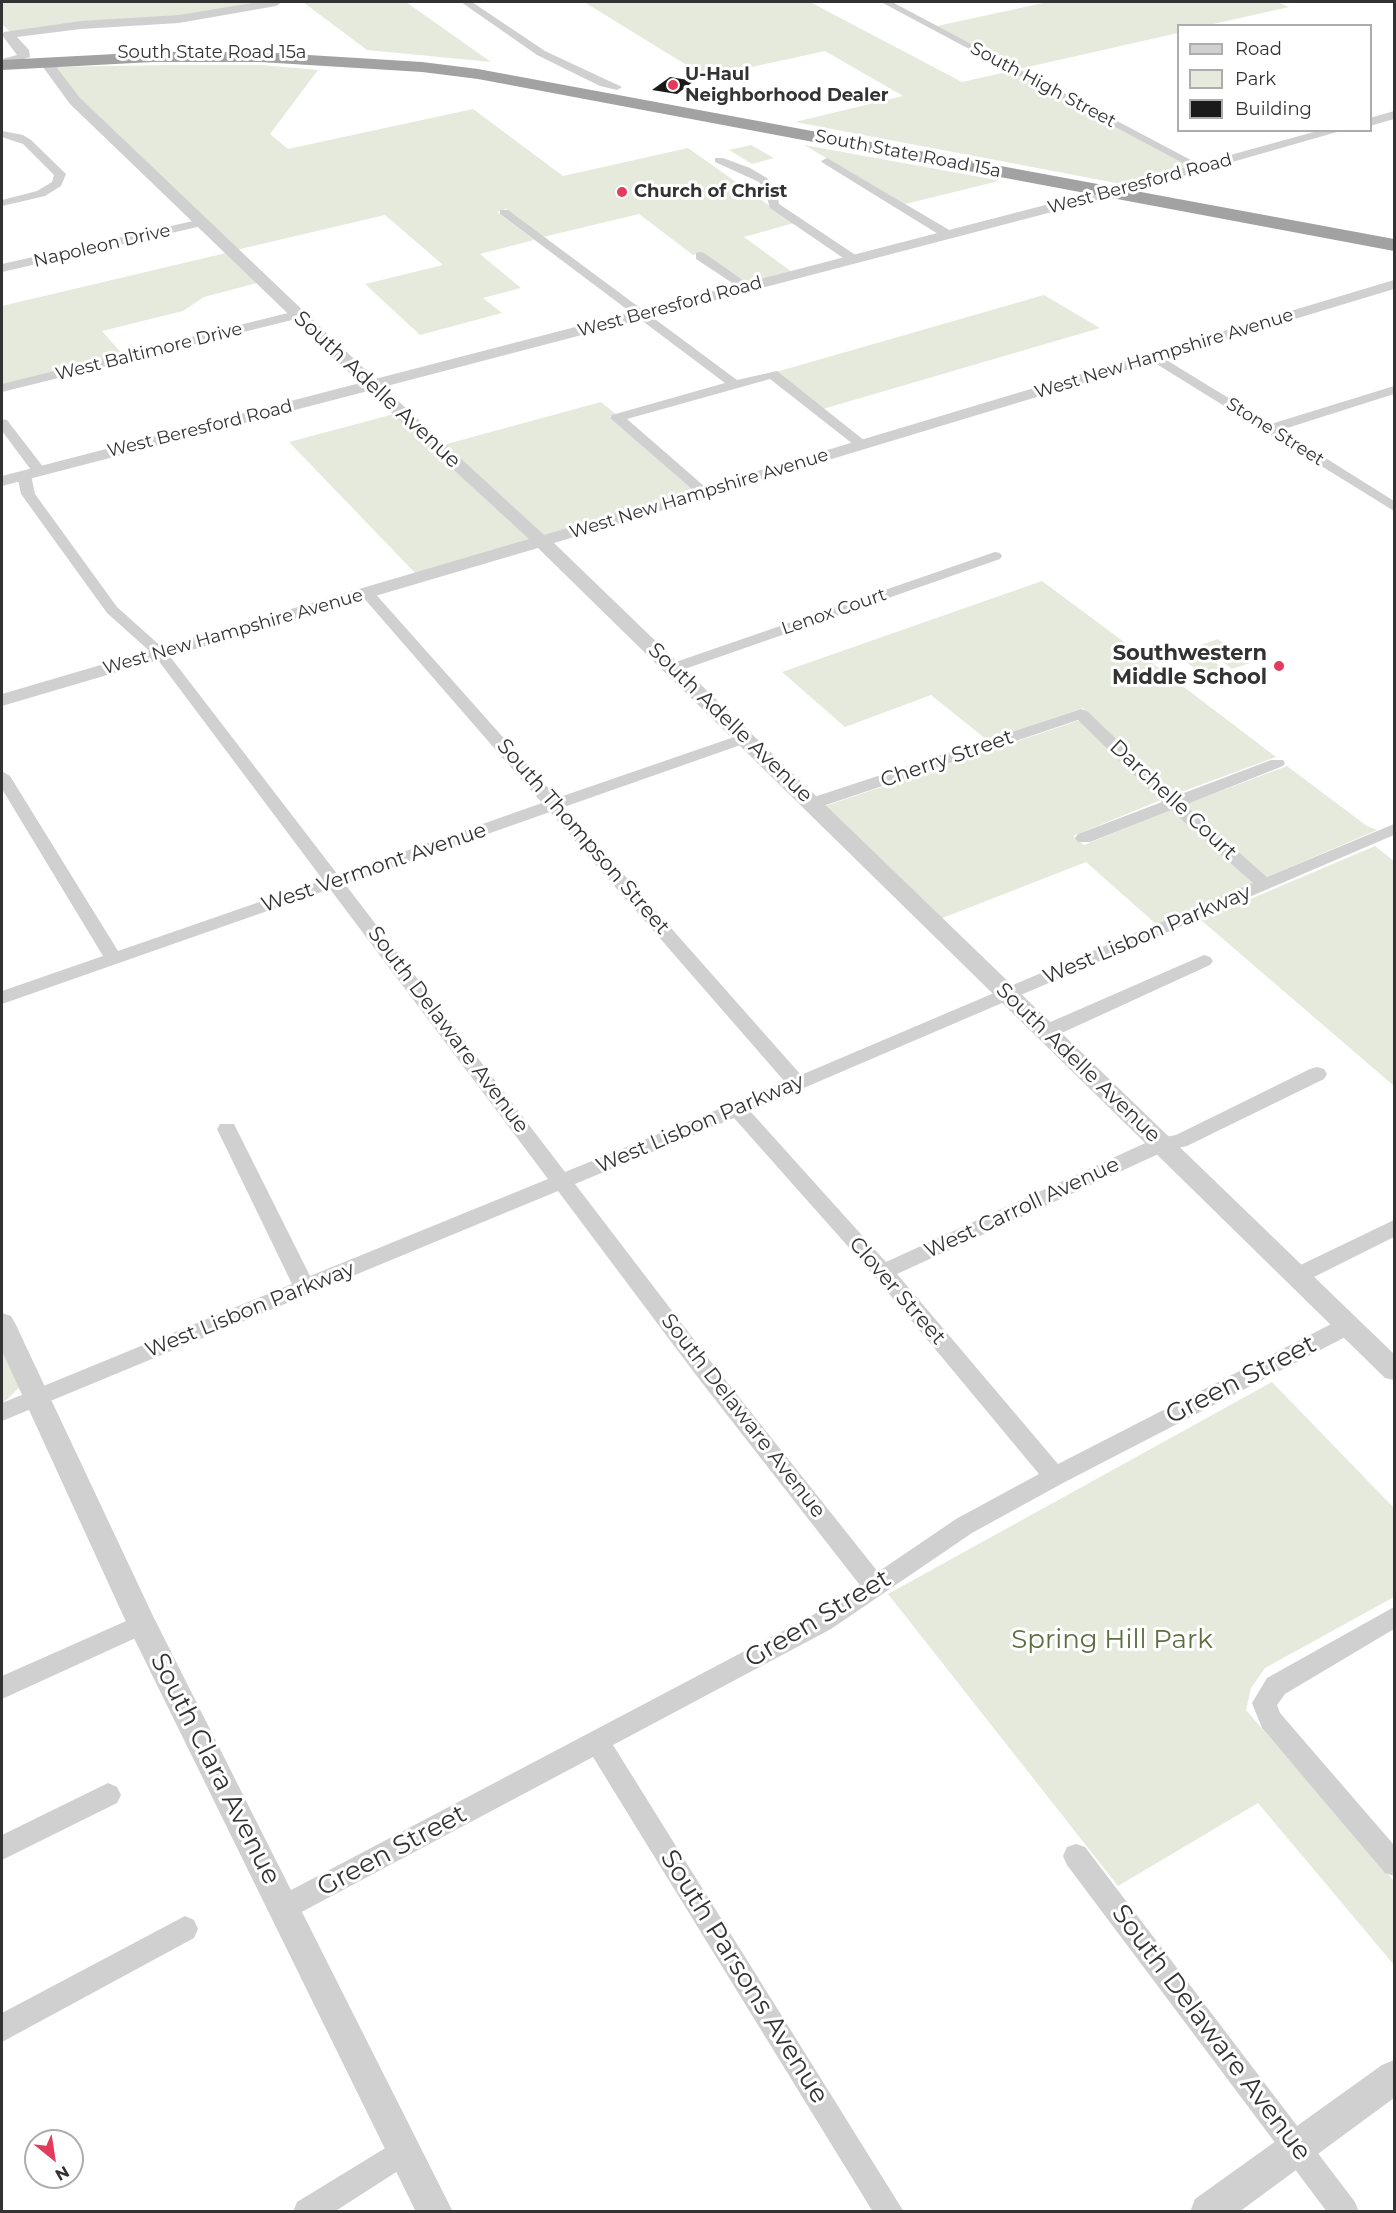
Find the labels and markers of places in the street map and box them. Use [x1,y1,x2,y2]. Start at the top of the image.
place label: U-Haul Neighborhood Dealer [685,64,888,106]
marker: U-Haul Neighborhood Dealer [666,78,680,92]
place label: Church of Christ [634,181,787,203]
marker: Church of Christ [615,185,629,199]
place label: Southwestern Middle School [1112,641,1267,691]
marker: Southwestern Middle School [1272,659,1286,673]

